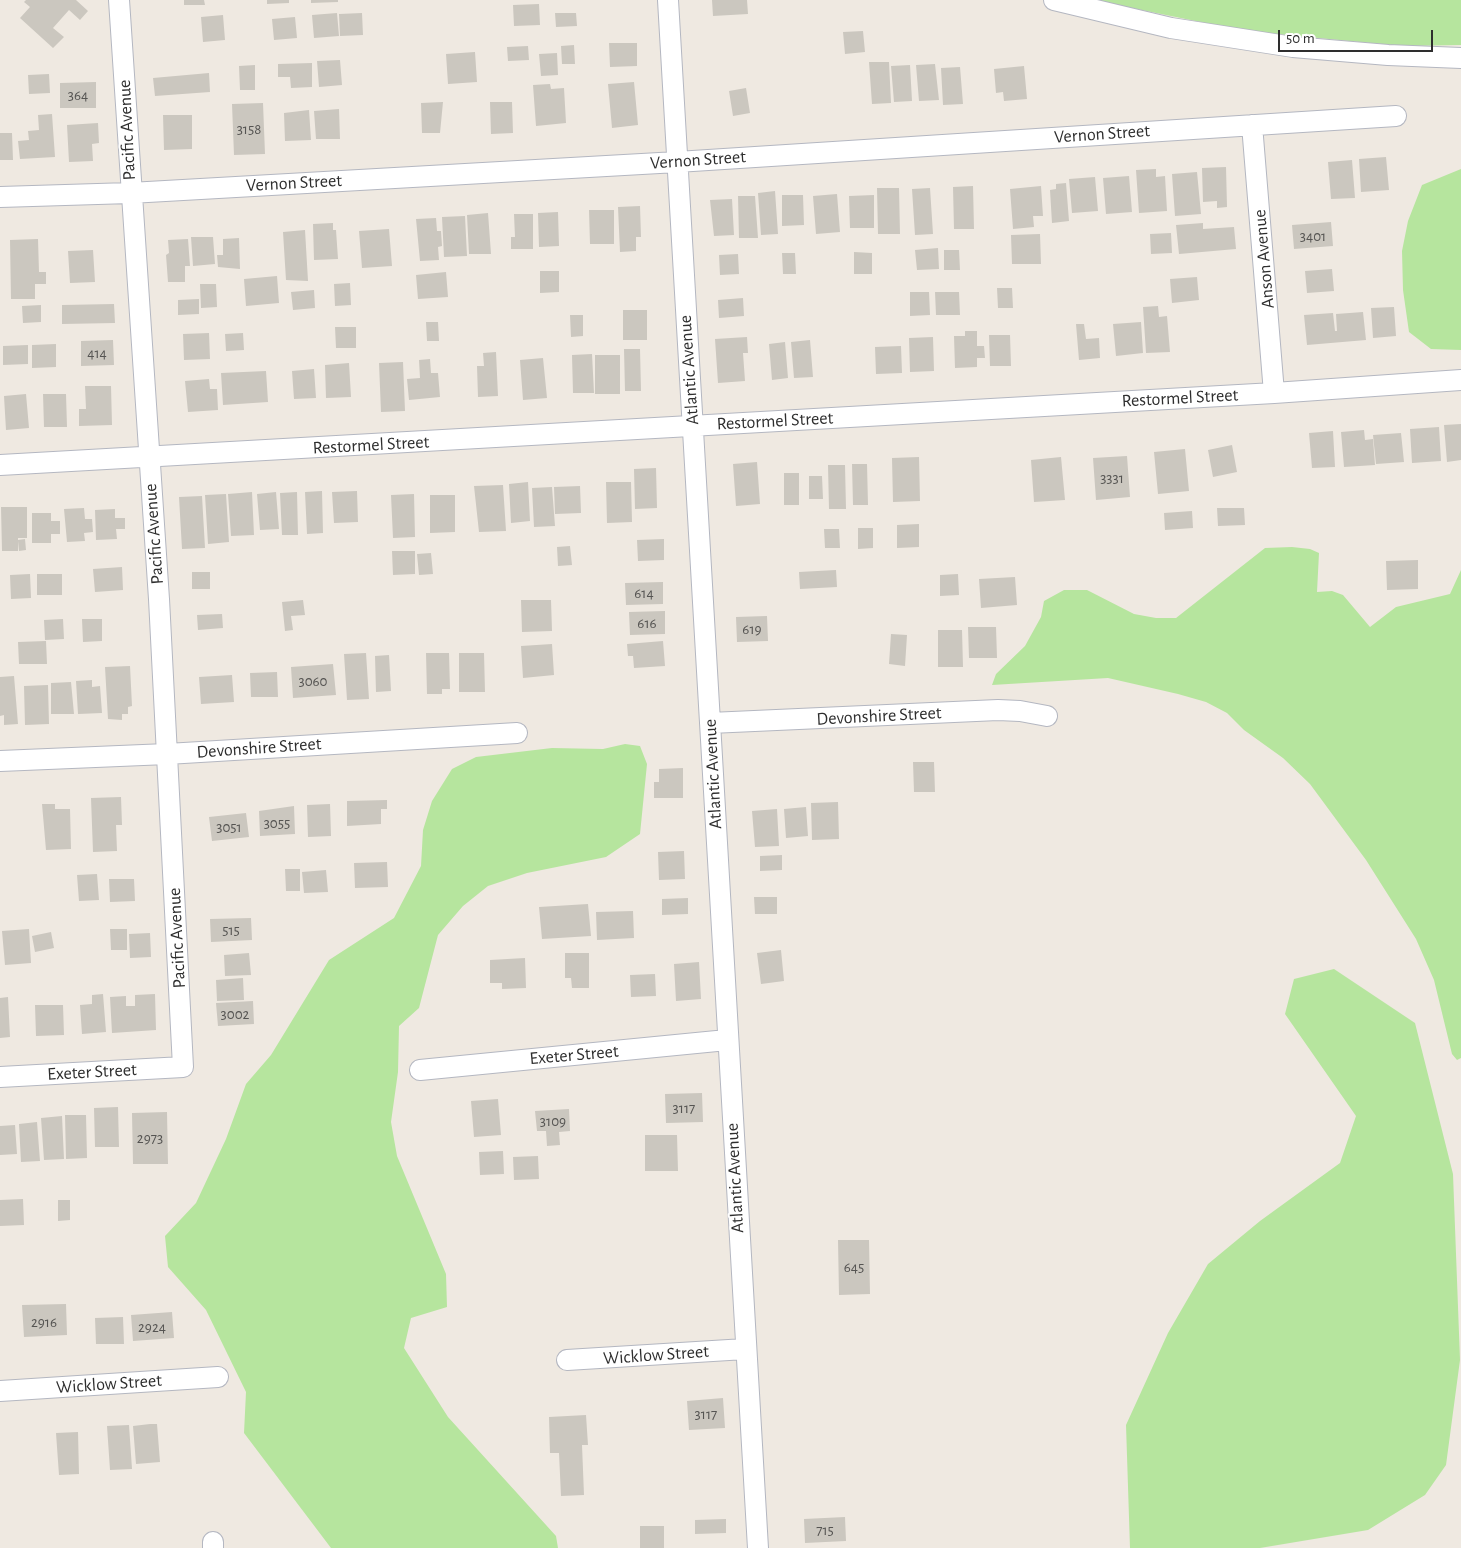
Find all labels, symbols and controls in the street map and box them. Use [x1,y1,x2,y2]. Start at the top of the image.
scale bar [1281,20,1436,52]
text: 50 m [1286,31,1315,46]
street label: Pacific Avenue [114,79,140,181]
house number: 364 [68,86,88,104]
house number: 3158 [237,120,261,138]
street label: Vernon Street [1053,120,1151,148]
street label: Vernon Street [649,146,747,174]
street label: Vernon Street [245,170,343,196]
street label: Anson Avenue [1249,208,1279,310]
house number: 3401 [1300,227,1326,245]
street label: Atlantic Avenue [674,314,704,426]
house number: 414 [87,344,107,362]
street label: Restormel Street [1121,384,1239,412]
street label: Restormel Street [716,407,834,435]
street label: Restormel Street [312,431,430,459]
house number: 3331 [1100,469,1124,487]
street label: Pacific Avenue [140,483,168,585]
house number: 614 [634,584,654,602]
house number: 616 [637,614,657,632]
house number: 619 [742,620,762,638]
house number: 3060 [298,672,328,690]
street label: Devonshire Street [816,702,942,730]
street label: Atlantic Avenue [699,718,727,830]
street label: Devonshire Street [196,733,322,763]
house number: 3055 [264,814,290,832]
house number: 3051 [216,818,242,836]
street label: Pacific Avenue [164,887,190,989]
house number: 515 [222,921,240,939]
house number: 3002 [221,1005,249,1023]
street label: Exeter Street [528,1040,620,1070]
street label: Exeter Street [47,1059,137,1085]
house number: 3117 [673,1099,695,1117]
house number: 3109 [540,1112,566,1130]
street label: Atlantic Avenue [721,1122,749,1234]
house number: 2973 [137,1129,163,1147]
house number: 645 [844,1258,864,1276]
house number: 2916 [31,1313,57,1331]
house number: 2924 [138,1318,166,1336]
street label: Wicklow Street [602,1341,710,1369]
street label: Wicklow Street [55,1370,163,1398]
house number: 3117 [695,1405,717,1423]
house number: 715 [816,1521,834,1539]

